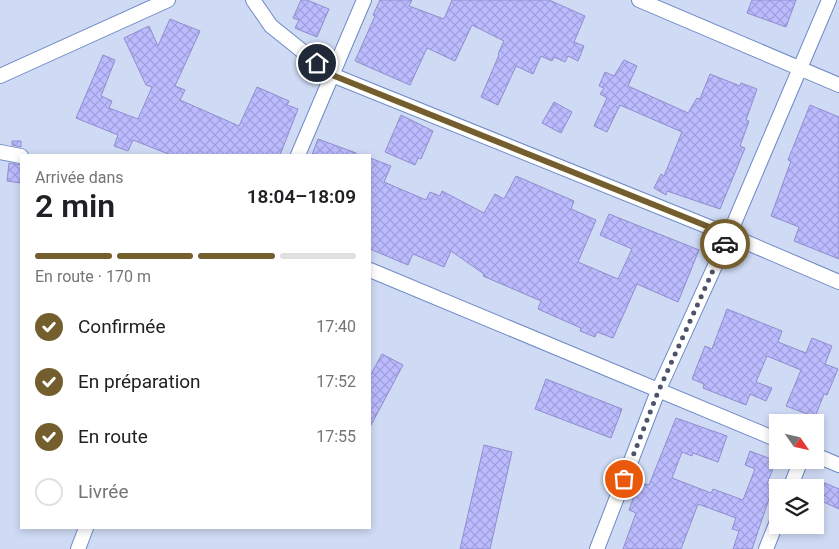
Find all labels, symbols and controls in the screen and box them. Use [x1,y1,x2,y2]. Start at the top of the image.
pin [296,42,338,84]
icon: home [303,49,331,77]
text: Arrivée dans [35,168,124,187]
text: 18:04–18:09 [247,185,356,208]
text: 2 min [35,187,115,225]
courier [700,219,750,269]
icon: car [711,230,739,258]
text: En route · 170 m [35,267,151,286]
icon: check [35,313,63,341]
text: Confirmée [78,315,165,338]
text: 17:40 [316,317,356,336]
icon: check [35,368,63,396]
text: En préparation [78,370,201,393]
text: 17:52 [316,372,356,391]
north arrow [769,414,824,469]
map controls [769,414,824,534]
icon: check [35,423,63,451]
text: En route [78,425,148,448]
text: 17:55 [316,427,356,446]
pin [603,458,645,500]
icon: bag [610,465,638,493]
button: layers [769,479,824,534]
text: Livrée [78,480,128,503]

